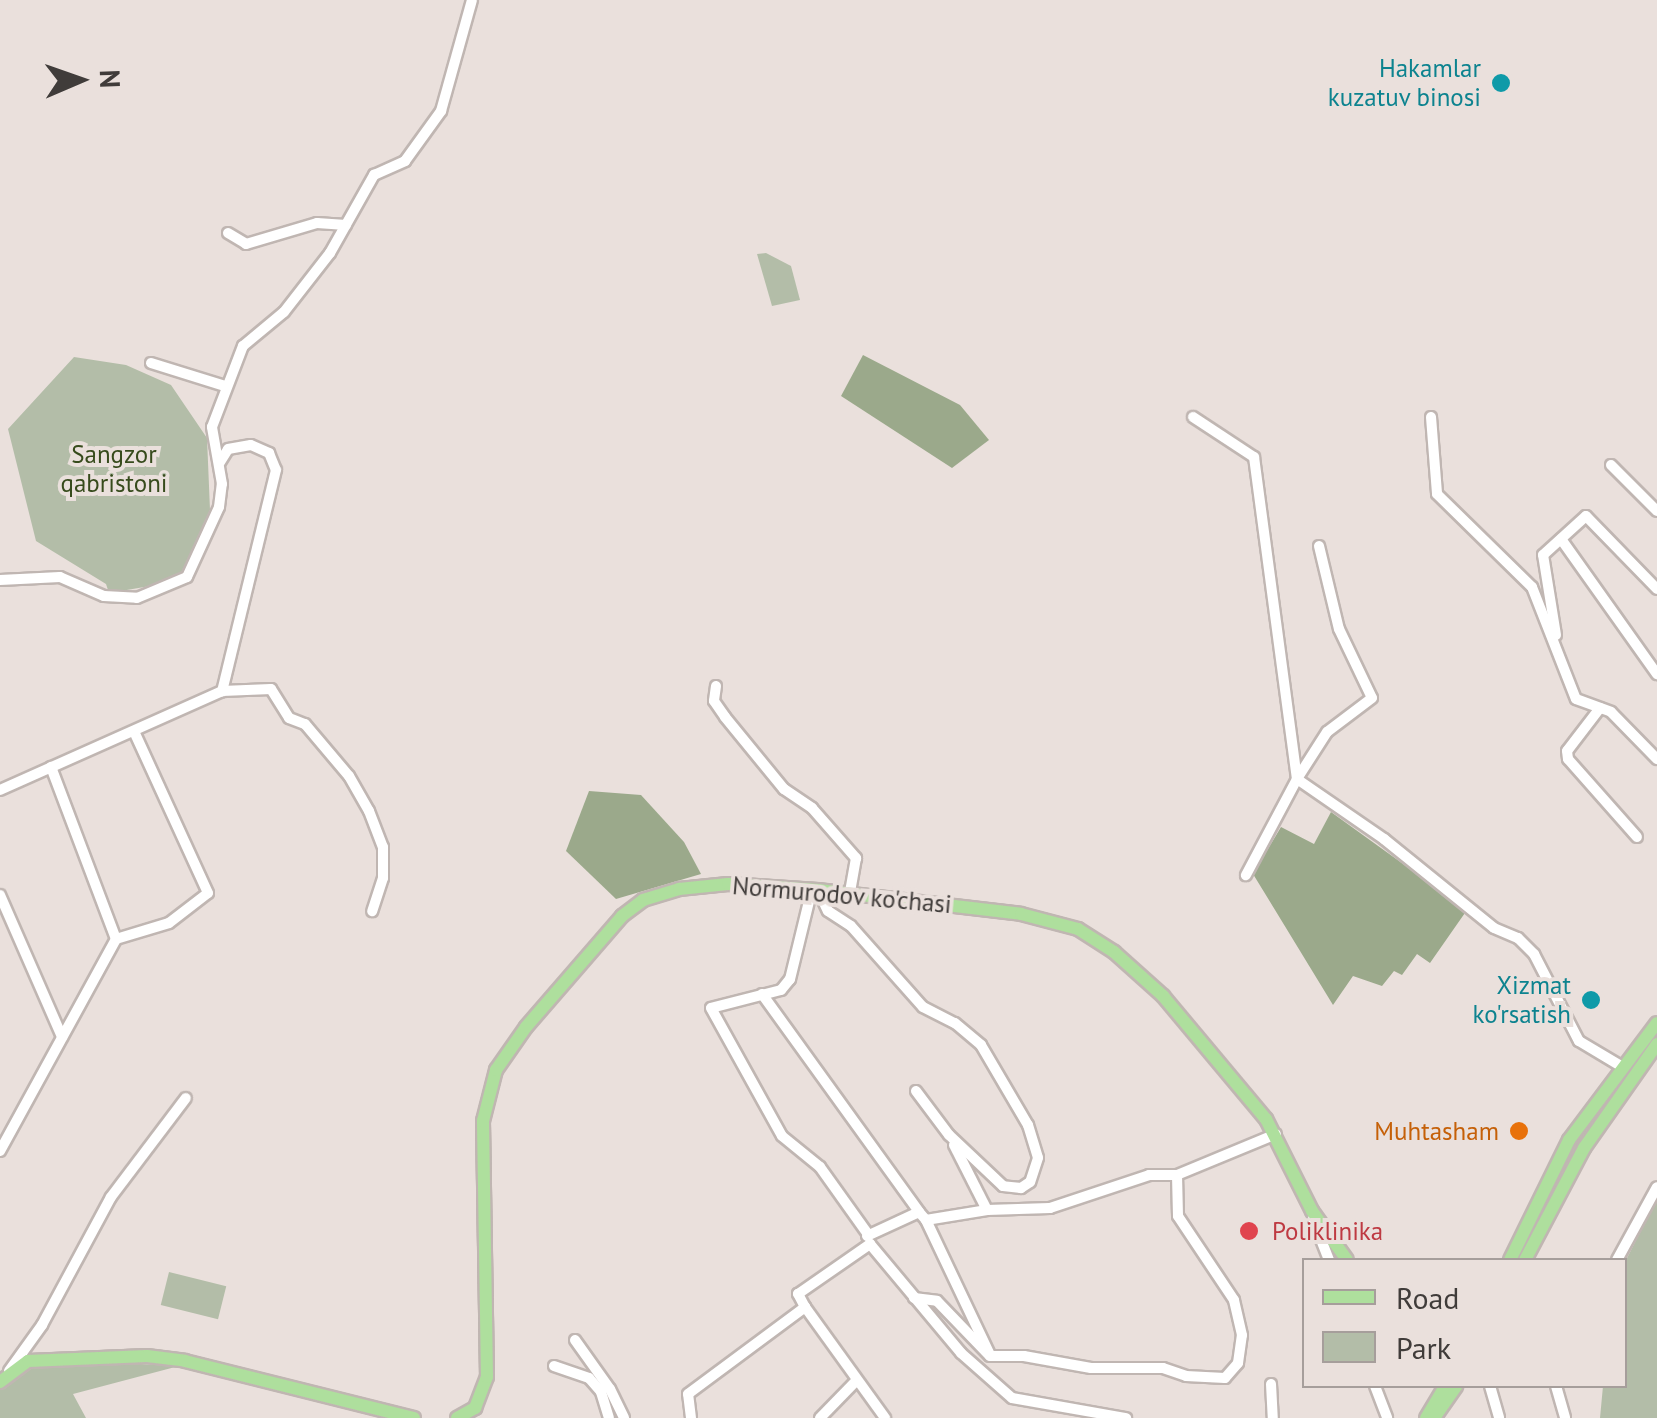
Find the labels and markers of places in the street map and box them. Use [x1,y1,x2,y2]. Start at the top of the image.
place label: Hakamlar kuzatuv binosi [1327,54,1481,113]
marker: Hakamlar kuzatuv binosi [1490,72,1512,94]
place label: Xizmat ko'rsatish [1473,971,1571,1030]
marker: Xizmat ko'rsatish [1580,989,1602,1011]
place label: Muhtasham [1374,1116,1499,1146]
marker: Muhtasham [1508,1120,1530,1142]
place label: Poliklinika [1272,1216,1383,1246]
marker: Poliklinika [1236,1218,1262,1244]

